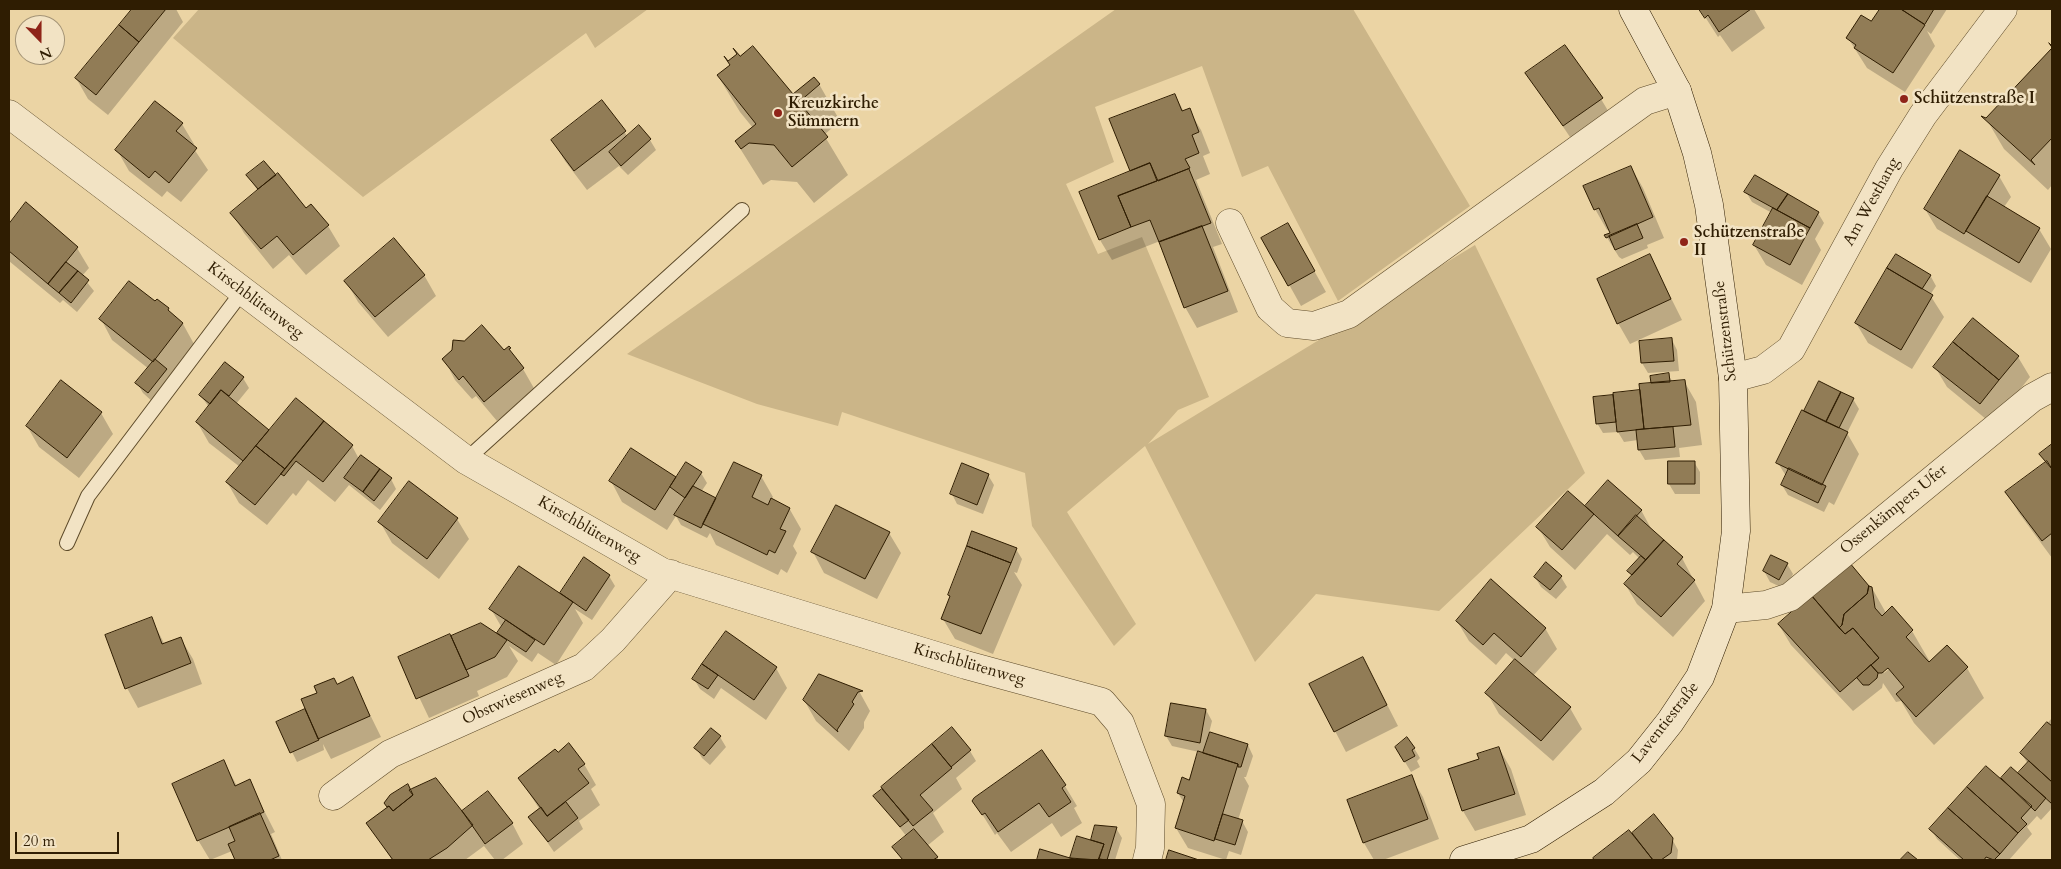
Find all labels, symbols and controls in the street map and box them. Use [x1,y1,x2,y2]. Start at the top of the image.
north arrow [15,15,65,65]
text: N [36,42,55,65]
place label: Schützenstraße I [1914,89,2035,109]
marker: Schützenstraße I [1898,93,1910,105]
place label: Kreuzkirche Sümmern [788,94,879,132]
marker: Kreuzkirche Sümmern [772,107,784,119]
street label: Am Westhang [1840,154,1904,250]
place label: Schützenstraße II [1694,223,1804,261]
marker: Schützenstraße II [1678,236,1690,248]
street label: Kirschblütenweg [203,259,307,343]
street label: Schützenstraße [1710,280,1742,382]
street label: Ossenkämpers Ufer [1837,461,1951,559]
street label: Kirschblütenweg [534,493,644,567]
street label: Kirschblütenweg [911,640,1027,690]
street label: Obstwiesenweg [460,668,566,730]
street label: Laventiestraße [1628,679,1704,767]
scale bar [18,822,121,854]
text: 20 m [23,831,55,851]

